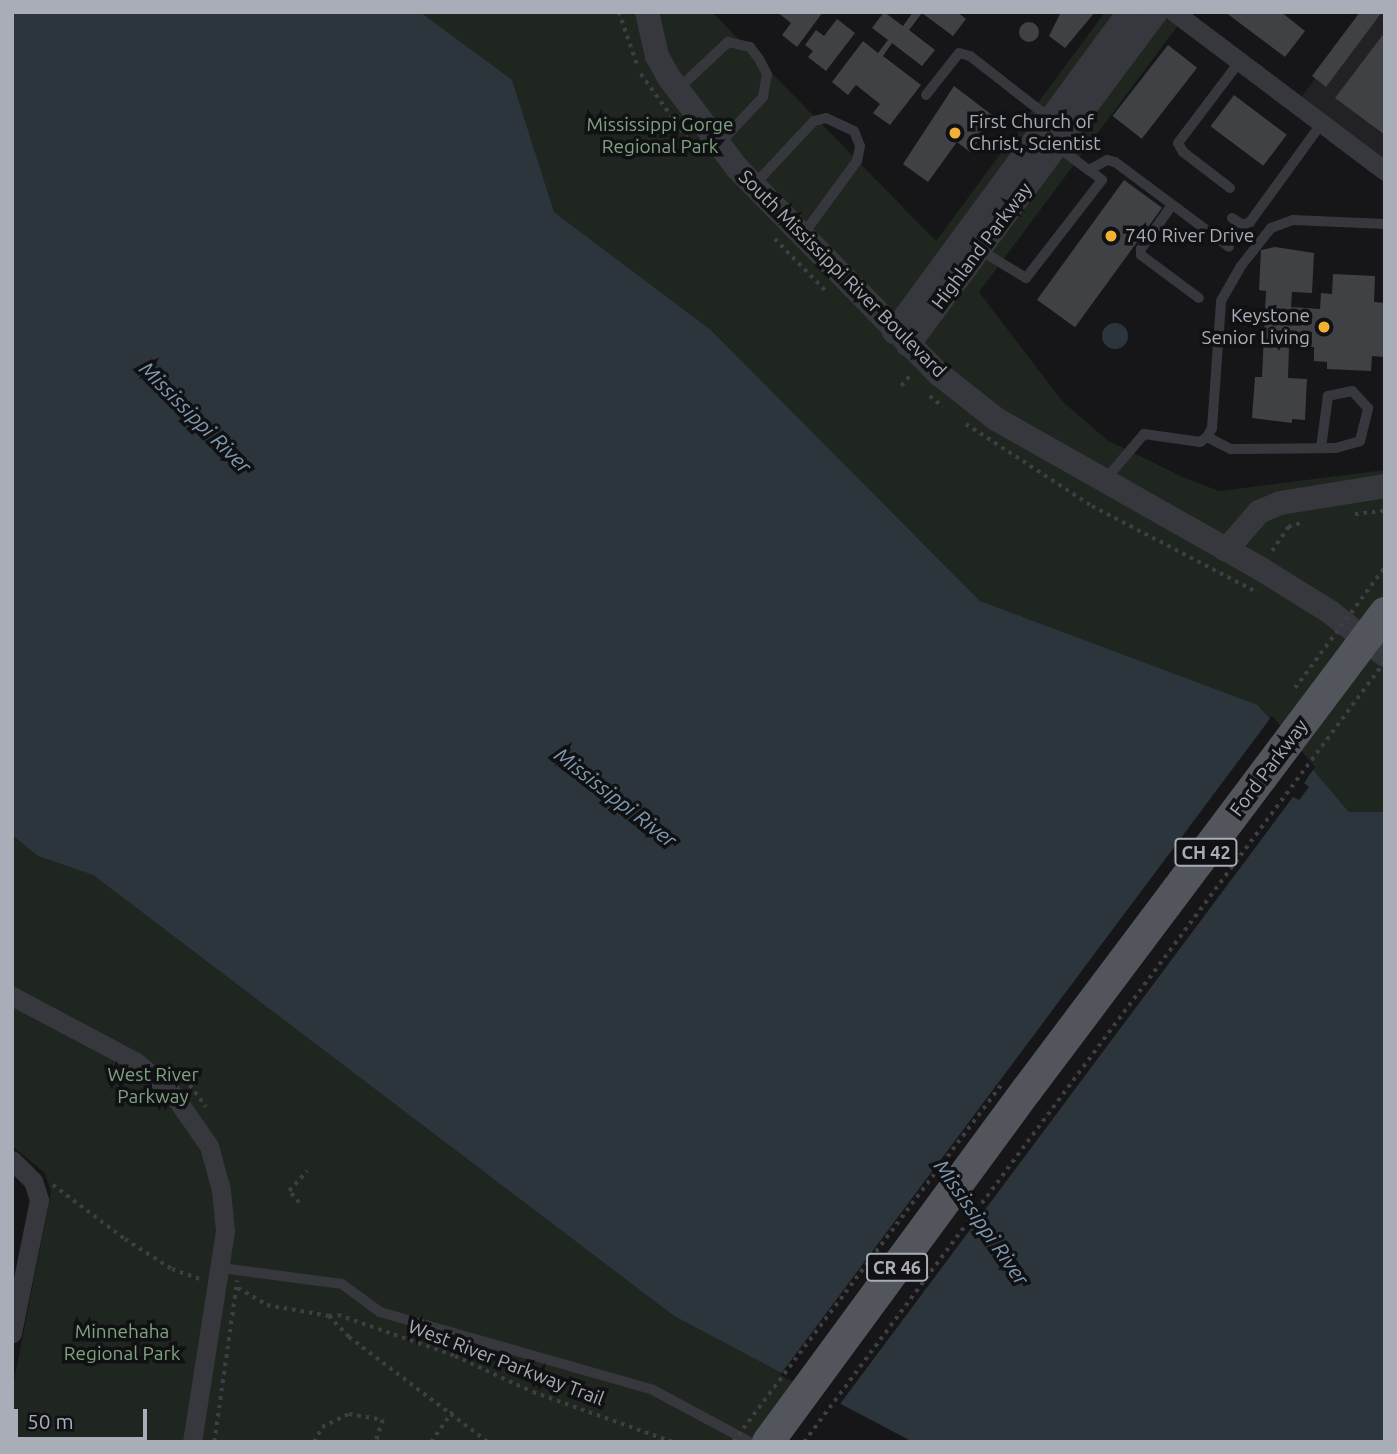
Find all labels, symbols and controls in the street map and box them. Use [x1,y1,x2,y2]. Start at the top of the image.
place label: First Church of Christ, Scientist [969,111,1101,155]
park label: Mississippi Gorge Regional Park [587,114,733,158]
marker: First Church of Christ, Scientist [947,125,963,141]
street label: South Mississippi River Boulevard [734,166,950,382]
street label: Highland Parkway [927,178,1037,314]
place label: 740 River Drive [1125,225,1254,247]
marker: 740 River Drive [1103,228,1119,244]
place label: Keystone Senior Living [1202,305,1310,349]
marker: Keystone Senior Living [1316,319,1332,335]
water label: Mississippi River [135,356,257,478]
street label: Ford Parkway [1225,715,1313,821]
water label: Mississippi River [550,742,682,852]
road number: CH 42 [1173,838,1239,866]
park label: West River Parkway [107,1064,199,1108]
water label: Mississippi River [929,1154,1035,1290]
road number: CR 46 [866,1252,928,1282]
street label: West River Parkway Trail [405,1315,607,1411]
park label: Minnehaha Regional Park [64,1321,180,1365]
scale bar [18,1394,150,1438]
text: 50 m [27,1409,74,1433]

